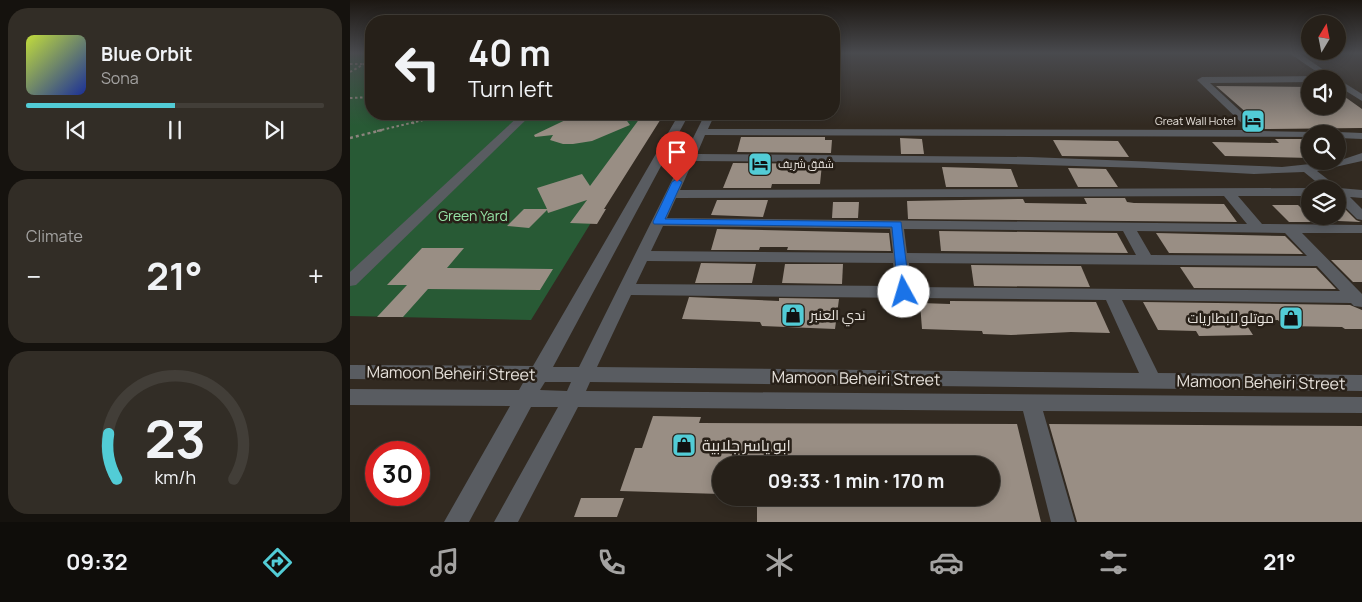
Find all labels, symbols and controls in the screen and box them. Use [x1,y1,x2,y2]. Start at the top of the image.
north arrow [1301,15,1346,60]
map controls [1301,15,1346,225]
text: 40 m [468,29,551,77]
icon: left [385,35,450,100]
text: Blue Orbit [101,41,193,67]
text: Sona [101,67,139,89]
button: sound [1301,70,1346,115]
text: Turn left [468,74,553,104]
hotel icon: Great Wall Hotel [1240,108,1266,134]
place label: Great Wall Hotel [1155,113,1236,128]
icon: previous [62,116,90,144]
icon: pause [161,116,189,144]
icon: next [260,116,288,144]
button: search [1301,125,1346,170]
pin [656,131,698,182]
icon: arrive [663,138,691,166]
hotel icon: شقق شريف [747,151,773,177]
place label: شقق شريف [778,156,834,171]
button: layers [1301,180,1346,225]
park label: Green Yard [438,206,508,225]
text: Climate [26,225,83,247]
text: 21° [146,249,203,301]
text: − [26,257,41,295]
text: + [308,257,324,295]
position arrow [877,265,929,317]
shop icon: ندي العنبر [780,302,806,328]
place label: ندي العنبر [809,305,866,327]
shop icon: موتلو للبطاريات [1278,305,1304,331]
place label: موتلو للبطاريات [1187,308,1274,327]
street label: Mamoon Beheiri Street [366,361,536,385]
street label: Mamoon Beheiri Street [771,366,941,390]
street label: Mamoon Beheiri Street [1176,370,1346,394]
text: 23 [144,403,206,474]
shop icon: ابو ياسر جلابية [671,432,697,458]
place label: ابو ياسر جلابية [702,434,791,456]
speed limit sign: 30 [365,441,430,506]
text: km/h [154,465,196,489]
text: 09:33 · 1 min · 170 m [768,468,944,494]
icon: directions [260,545,295,580]
icon: music [427,545,462,580]
icon: phone [594,545,629,580]
icon: climate [762,545,797,580]
icon: car [929,545,964,580]
icon: filters [1096,545,1131,580]
text: 09:32 [66,547,128,577]
text: 21° [1263,547,1296,577]

